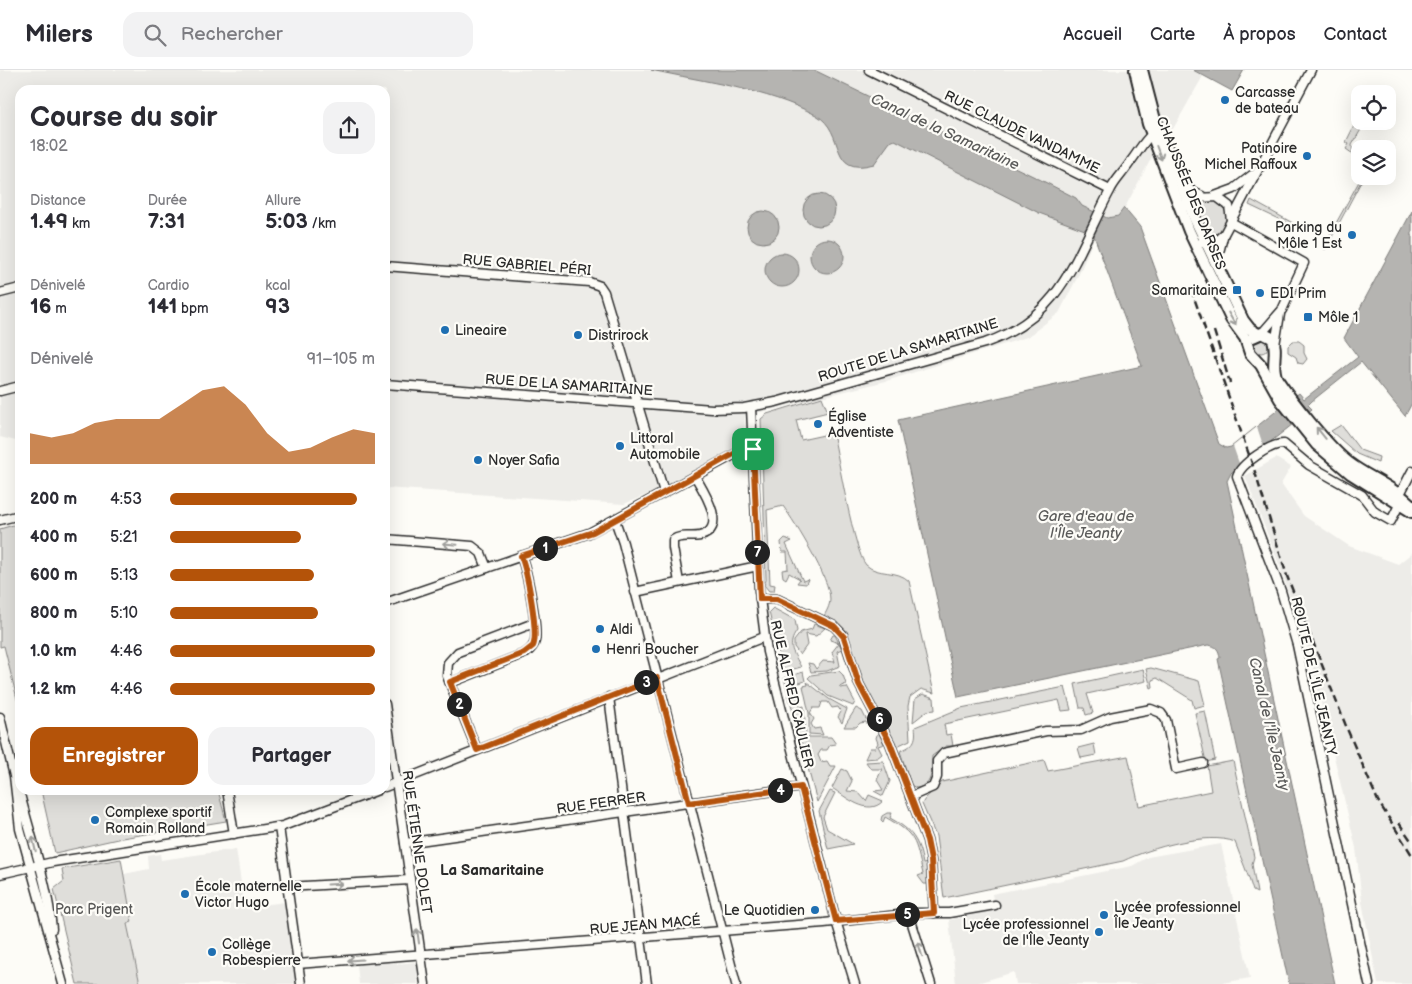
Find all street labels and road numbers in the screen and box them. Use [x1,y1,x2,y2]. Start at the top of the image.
street label: RUE CLAUDE VANDAMME [942,87,1102,177]
street label: CHAUSSÉE DES DARSES [1152,114,1230,272]
street label: RUE GABRIEL PÉRI [462,250,592,279]
street label: ROUTE DE LA SAMARITAINE [816,315,1000,385]
street label: RUE DE LA SAMARITAINE [485,371,653,399]
street label: ROUTE DE L'ÎLE JEANTY [1287,595,1342,758]
street label: RUE ALFRED CAULIER [767,618,817,770]
street label: RUE ÉTIENNE DOLET [399,769,437,915]
street label: RUE FERRER [555,788,647,818]
street label: RUE JEAN MACÉ [589,911,701,938]

